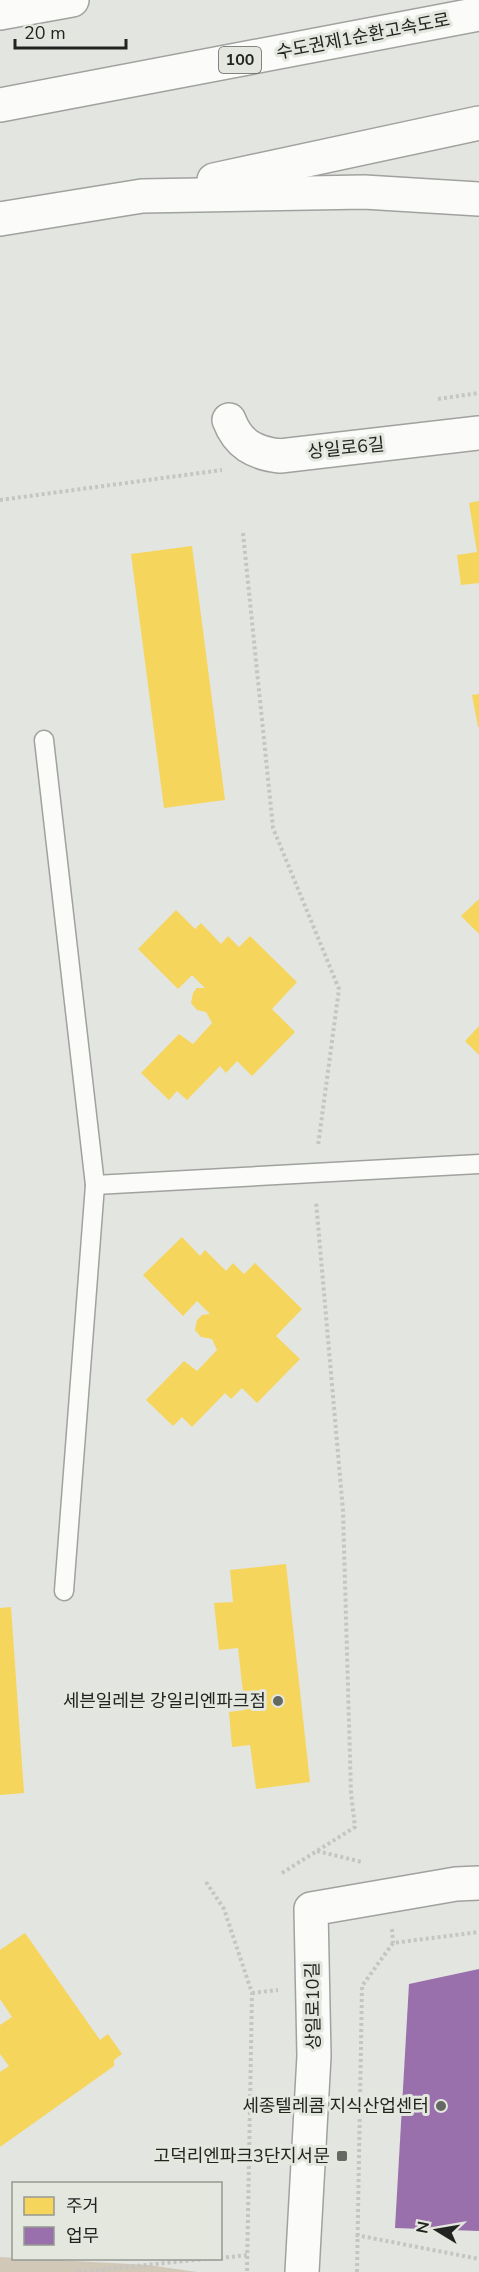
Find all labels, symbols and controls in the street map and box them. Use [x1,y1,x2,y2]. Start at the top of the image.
street label: 수도권제1순환고속도로 [274,7,452,65]
scale bar [15,12,126,50]
text: 20 m [24,21,66,45]
road number: 100 [219,47,261,73]
street label: 상일로6길 [306,432,386,464]
place label: 세븐일레븐 강일리엔파크점 [63,1689,266,1713]
marker: 세븐일레븐 강일리엔파크점 [271,1694,285,1708]
street label: 상일로10길 [300,1962,326,2050]
place label: 세종텔레콤 지식산업센터 [242,2094,429,2118]
marker: 세종텔레콤 지식산업센터 [434,2099,448,2113]
place label: 고덕리엔파크3단지서문 [154,2144,330,2168]
marker: 고덕리엔파크3단지서문 [335,2149,349,2163]
legend [12,2182,222,2260]
text: 주거 [66,2194,99,2218]
north arrow [407,2200,467,2260]
text: N [411,2219,435,2235]
text: 업무 [66,2224,99,2248]

